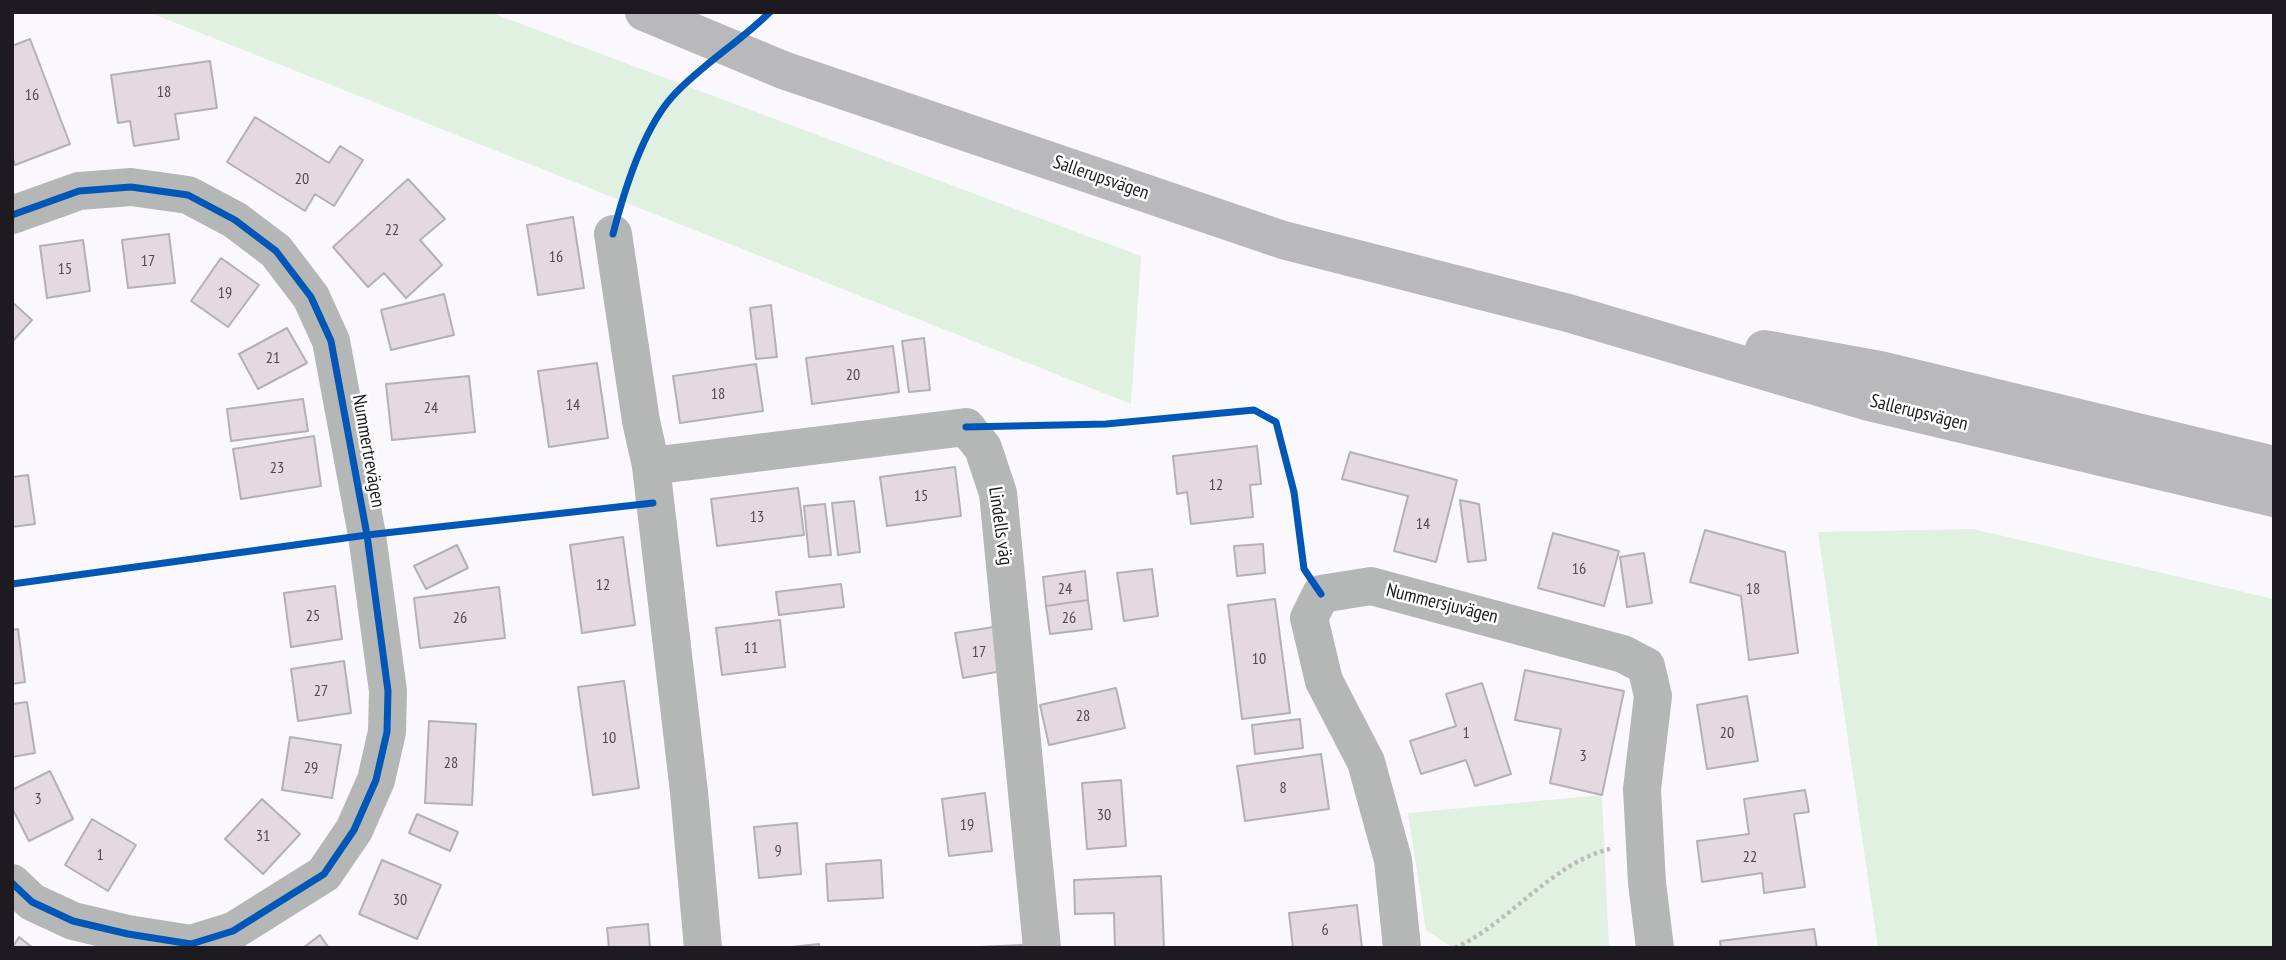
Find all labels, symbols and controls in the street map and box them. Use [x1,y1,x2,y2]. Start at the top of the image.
house number: 18 [157,82,171,102]
house number: 16 [25,85,39,105]
street label: Sallerupsvägen [1050,151,1152,205]
house number: 20 [295,169,309,189]
house number: 22 [385,220,399,240]
house number: 16 [549,247,563,267]
house number: 17 [141,251,155,271]
house number: 15 [58,259,72,279]
house number: 19 [218,283,232,303]
house number: 21 [266,348,280,368]
house number: 20 [846,365,860,385]
house number: 18 [711,384,725,404]
street label: Sallerupsvägen [1868,390,1970,436]
street label: Nummertrevägen [347,393,389,509]
house number: 14 [566,395,580,415]
house number: 24 [424,398,438,418]
house number: 23 [270,458,284,478]
house number: 12 [1209,475,1223,495]
street label: Lindells väg [983,485,1017,567]
house number: 15 [914,486,928,506]
house number: 13 [750,507,764,527]
house number: 14 [1416,514,1430,534]
house number: 16 [1572,559,1586,579]
house number: 12 [596,575,610,595]
house number: 24 [1058,579,1072,599]
street label: Nummersjuvägen [1384,579,1500,629]
house number: 18 [1746,579,1760,599]
house number: 25 [306,606,320,626]
house number: 26 [453,608,467,628]
house number: 26 [1062,608,1076,628]
house number: 11 [744,638,758,658]
house number: 17 [972,642,986,662]
house number: 10 [1252,649,1266,669]
house number: 27 [314,681,328,701]
house number: 28 [1076,706,1090,726]
house number: 1 [1462,723,1470,743]
house number: 20 [1720,723,1734,743]
house number: 10 [602,728,616,748]
house number: 3 [1579,746,1587,766]
house number: 28 [444,753,458,773]
house number: 29 [304,758,318,778]
house number: 8 [1279,778,1287,798]
house number: 3 [34,789,42,809]
house number: 30 [1097,805,1111,825]
house number: 19 [960,815,974,835]
house number: 31 [256,826,270,846]
house number: 9 [774,841,782,861]
house number: 1 [96,845,104,865]
house number: 22 [1743,847,1757,867]
house number: 30 [393,890,407,910]
house number: 6 [1321,920,1329,940]

